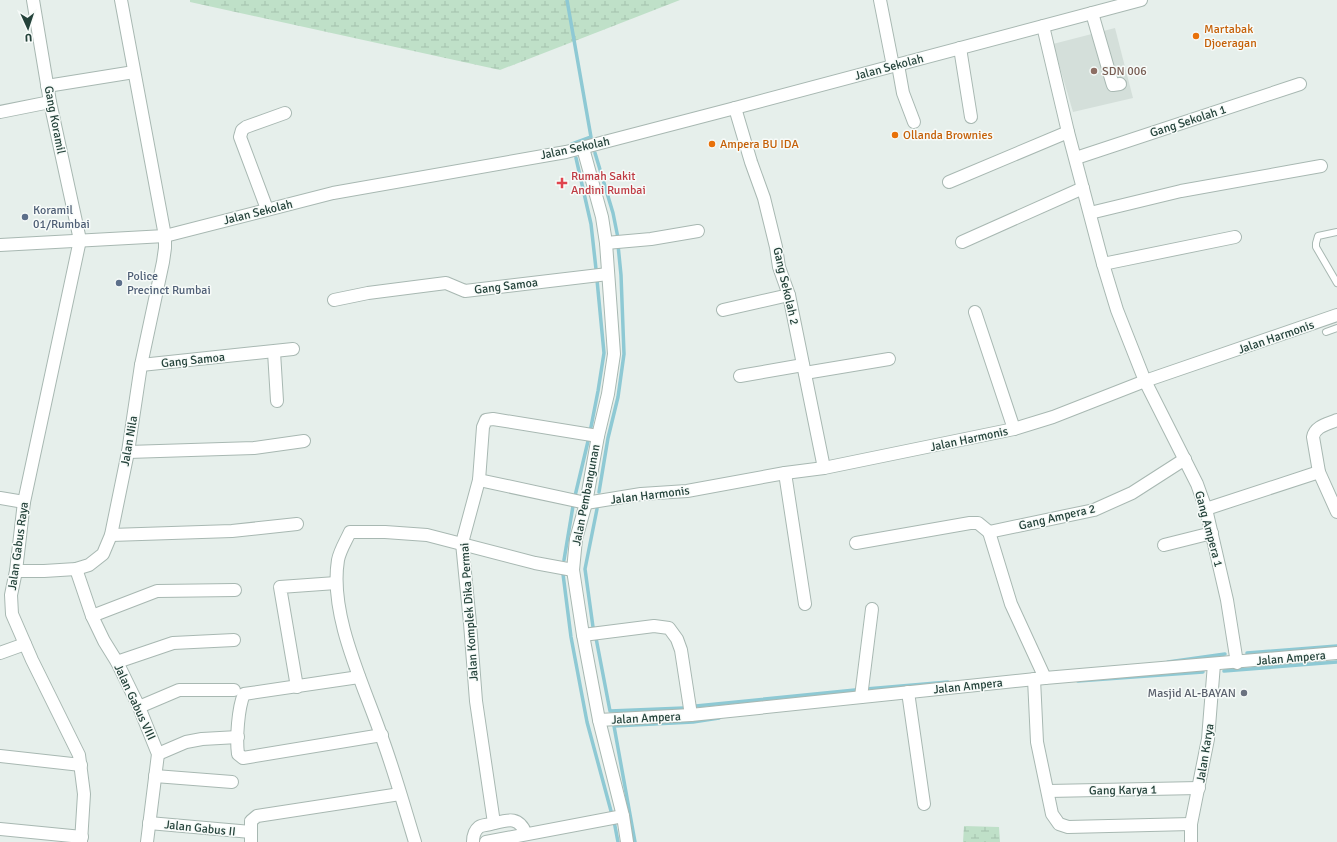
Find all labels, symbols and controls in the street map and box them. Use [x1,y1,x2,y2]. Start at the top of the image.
north arrow [8,8,48,48]
place label: Martabak Djoeragan [1204,22,1257,51]
text: U [24,31,33,44]
marker: Martabak Djoeragan [1191,31,1201,41]
street label: Jalan Sekolah [853,51,925,84]
place label: SDN 006 [1102,64,1147,79]
marker: SDN 006 [1089,66,1099,76]
street label: Gang Koramil [41,85,69,156]
street label: Gang Sekolah 1 [1148,102,1228,141]
place label: Ollanda Brownies [903,128,993,143]
marker: Ollanda Brownies [890,130,900,140]
street label: Jalan Sekolah [539,134,611,163]
place label: Ampera BU IDA [720,137,799,152]
marker: Ampera BU IDA [707,139,717,149]
place label: Rumah Sakit Andini Rumbai [571,169,646,198]
marker: Rumah Sakit Andini Rumbai [556,177,568,189]
street label: Jalan Sekolah [222,197,294,228]
place label: Koramil 01/Rumbai [33,203,90,232]
marker: Koramil 01/Rumbai [20,212,30,222]
street label: Gang Sekolah 2 [769,246,802,326]
place label: Police Precinct Rumbai [127,269,211,298]
street label: Gang Samoa [473,275,539,298]
marker: Police Precinct Rumbai [114,278,124,288]
street label: Jalan Harmonis [1236,317,1316,357]
street label: Gang Samoa [160,350,226,371]
street label: Jalan Nila [118,415,141,468]
street label: Jalan Harmonis [929,424,1010,455]
street label: Jalan Pembangunan [569,443,604,547]
street label: Jalan Harmonis [610,483,690,508]
street label: Gang Ampera 1 [1191,489,1226,569]
street label: Jalan Gabus Raya [5,501,32,591]
street label: Gang Ampera 2 [1017,501,1097,534]
street label: Jalan Komplek Dika Permai [457,542,482,682]
street label: Jalan Ampera [1256,648,1326,669]
street label: Jalan Gabus VIII [110,662,159,743]
street label: Jalan Ampera [933,675,1003,698]
place label: Masjid AL-BAYAN [1148,686,1236,701]
marker: Masjid AL-BAYAN [1239,688,1249,698]
street label: Jalan Ampera [611,709,681,728]
street label: Jalan Karya [1193,723,1218,784]
street label: Gang Karya 1 [1089,782,1157,799]
street label: Jalan Gabus II [164,817,236,840]

